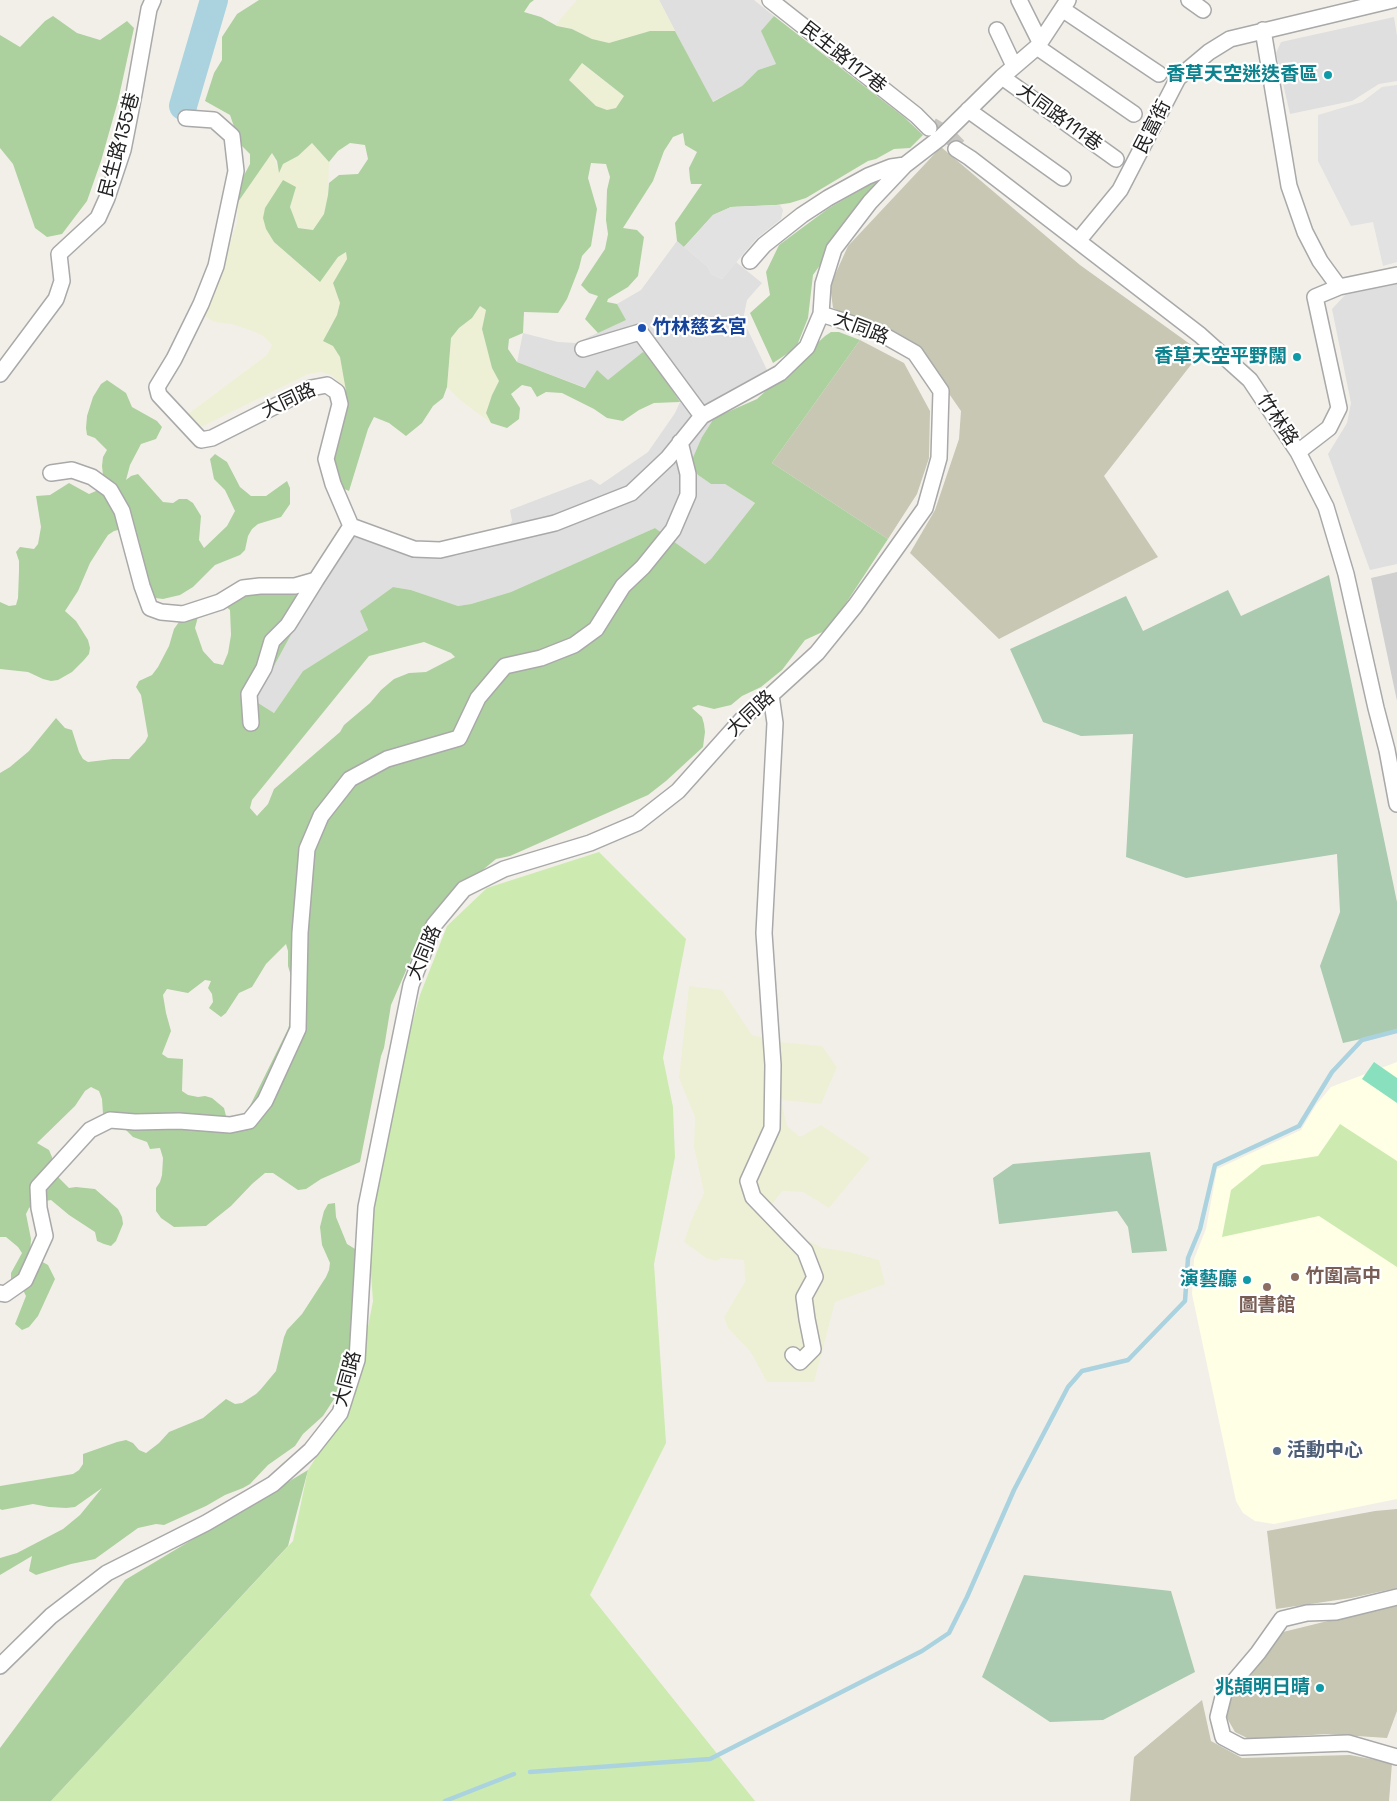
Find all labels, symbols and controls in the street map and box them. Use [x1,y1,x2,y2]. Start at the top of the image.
street label: 民生路117巷 [796,17,890,99]
place label: 香草天空迷迭香區 [1166,64,1318,86]
marker: 香草天空迷迭香區 [1322,69,1334,81]
street label: 大同路111巷 [1012,79,1106,157]
street label: 民生路135巷 [95,90,145,200]
street label: 民富街 [1130,96,1176,158]
street label: 大同路 [830,308,892,350]
place label: 竹林慈玄宮 [652,317,747,339]
marker: 竹林慈玄宮 [636,322,648,334]
place label: 香草天空平野闊 [1154,346,1287,368]
marker: 香草天空平野闊 [1291,351,1303,363]
street label: 大同路 [258,379,320,423]
street label: 竹林路 [1252,390,1302,450]
street label: 大同路 [722,686,780,742]
street label: 大同路 [403,922,447,984]
place label: 竹圍高中 [1305,1266,1381,1288]
place label: 演藝廳 [1180,1269,1237,1291]
marker: 竹圍高中 [1289,1271,1301,1283]
marker: 演藝廳 [1241,1274,1253,1286]
marker: 圖書館 [1261,1281,1273,1293]
place label: 圖書館 [1239,1295,1295,1317]
street label: 大同路 [330,1349,366,1409]
place label: 活動中心 [1287,1440,1363,1462]
marker: 活動中心 [1271,1445,1283,1457]
place label: 兆頡明日晴 [1215,1677,1310,1699]
marker: 兆頡明日晴 [1314,1682,1326,1694]

